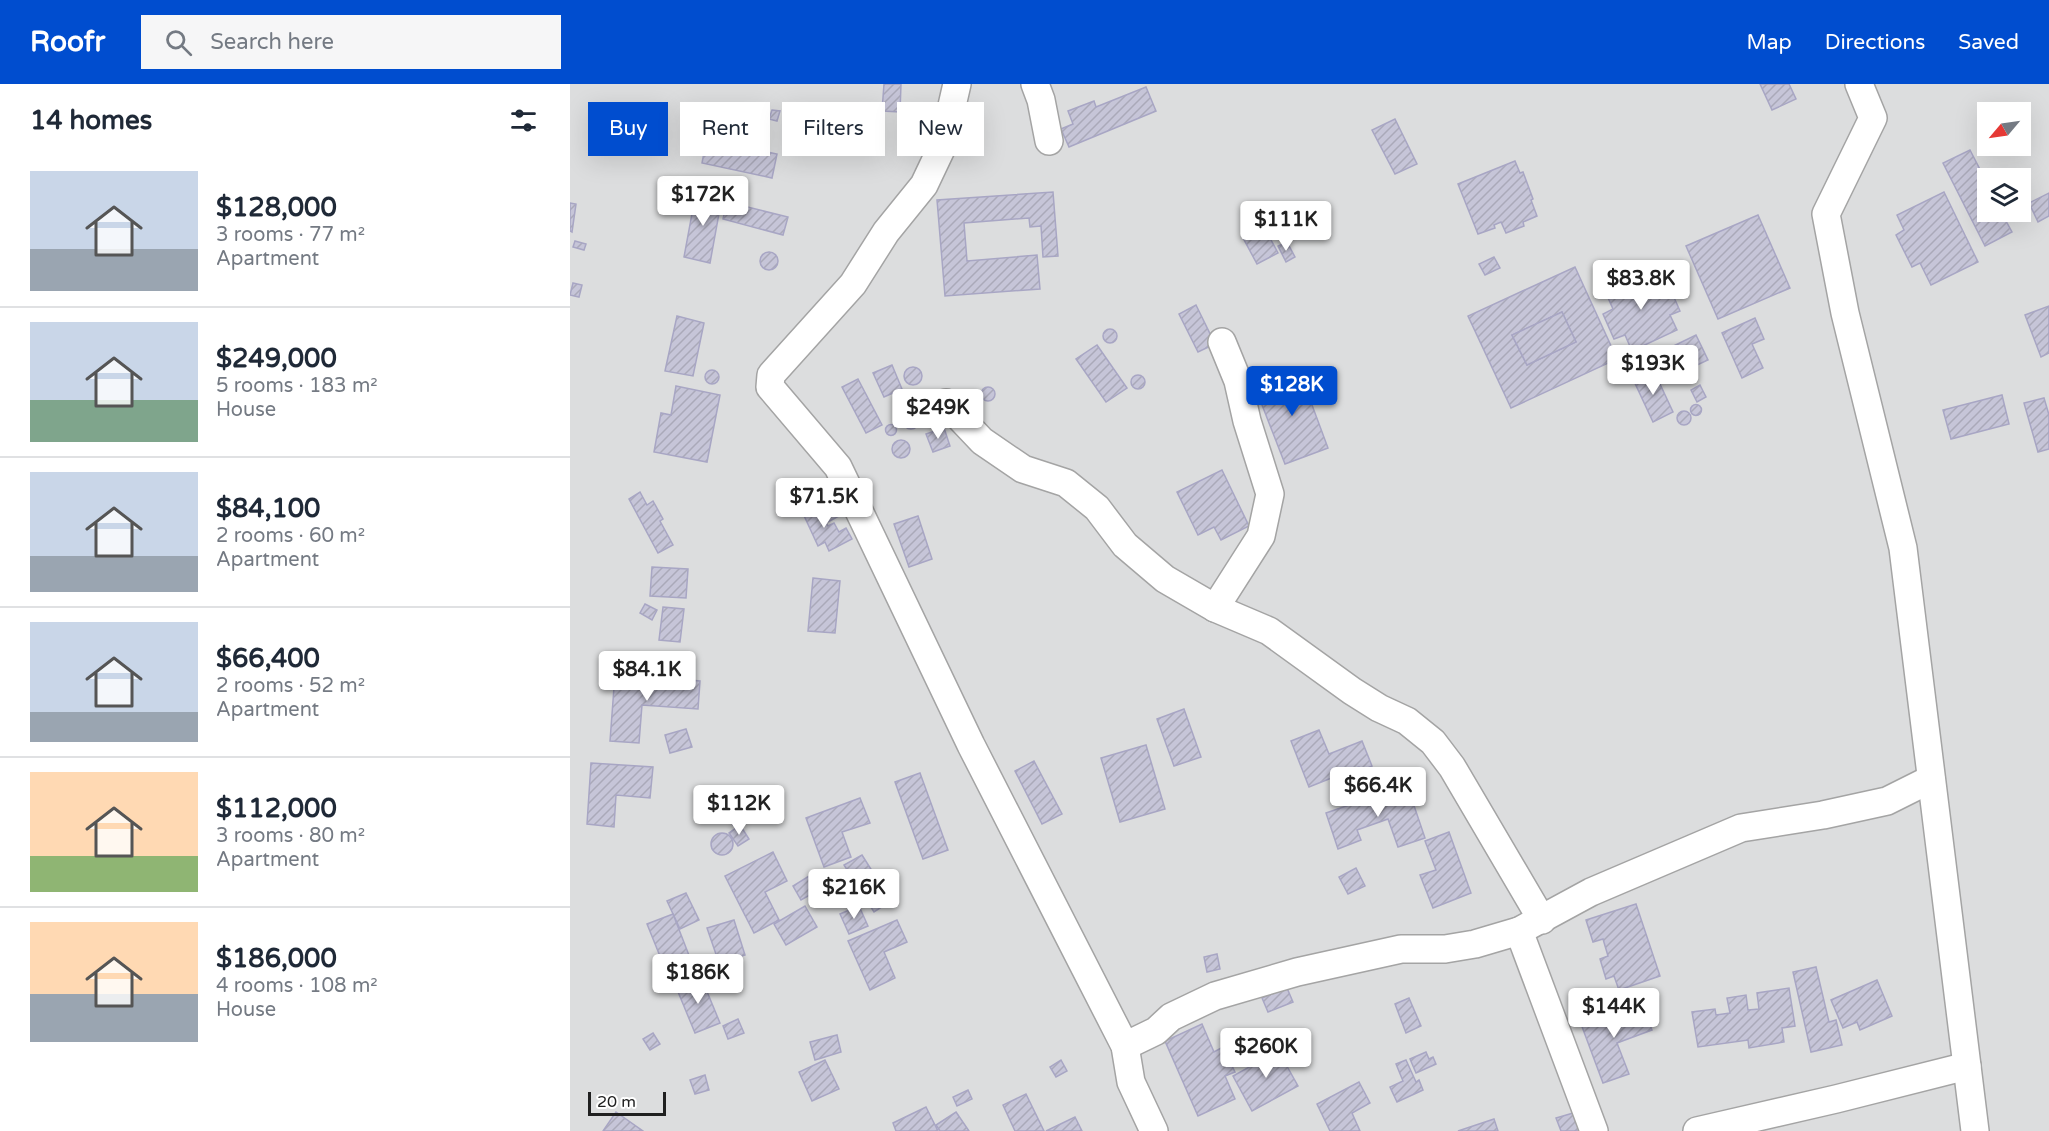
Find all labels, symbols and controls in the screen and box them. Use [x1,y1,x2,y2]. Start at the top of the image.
search box [141,15,561,69]
text: Roofr [30,25,105,59]
icon: search [162,26,195,59]
text: Search here [210,29,334,55]
text: Map [1746,30,1792,55]
text: Directions [1825,30,1925,55]
text: Saved [1958,30,2019,55]
chip: Buy [588,102,668,156]
chip: Rent [680,102,770,156]
chip: Filters [782,102,885,156]
chip: New [897,102,984,156]
north arrow [1977,102,2031,156]
map controls [1977,102,2031,222]
icon: filters [507,104,540,137]
text: 14 homes [30,105,152,136]
button: layers [1977,168,2031,222]
pin: $172K [661,176,745,227]
text: $172K [671,183,735,207]
text: $128,000 [216,192,337,223]
icon: home [78,195,150,267]
pin: $111K [1244,201,1328,252]
text: $111K [1254,208,1318,232]
text: 3 rooms · 77 m² [216,223,365,247]
text: Apartment [216,247,319,271]
pin: $83.8K [1592,260,1690,311]
text: $83.8K [1607,267,1675,291]
text: $249,000 [216,343,337,374]
pin: $193K [1611,345,1695,396]
icon: home [78,346,150,418]
text: $193K [1621,352,1685,376]
pin: $128K [1250,366,1334,417]
text: $128K [1260,373,1324,397]
text: 5 rooms · 183 m² [216,374,378,398]
pin: $249K [896,389,980,440]
text: $249K [906,396,970,420]
text: House [216,398,276,422]
pin: $71.5K [775,478,873,529]
text: $71.5K [790,485,858,509]
text: $84,100 [216,493,320,524]
icon: home [78,496,150,568]
text: 2 rooms · 60 m² [216,524,365,548]
text: Apartment [216,548,319,572]
text: $66,400 [216,643,320,674]
icon: home [78,646,150,718]
pin: $84.1K [598,651,696,702]
text: $84.1K [613,658,681,682]
text: 2 rooms · 52 m² [216,674,365,698]
text: Apartment [216,698,319,722]
pin: $66.4K [1329,767,1427,818]
text: $66.4K [1344,774,1412,798]
pin: $112K [697,785,781,836]
text: $112K [707,792,771,816]
text: $112,000 [216,793,337,824]
icon: home [78,796,150,868]
text: 3 rooms · 80 m² [216,824,365,848]
text: Apartment [216,848,319,872]
pin: $216K [812,869,896,920]
text: $216K [822,876,886,900]
text: $186,000 [216,943,337,974]
icon: home [78,946,150,1018]
pin: $186K [656,954,740,1005]
text: $186K [666,961,730,985]
text: 4 rooms · 108 m² [216,974,378,998]
pin: $144K [1572,988,1656,1039]
text: $144K [1582,995,1646,1019]
text: House [216,998,276,1022]
pin: $260K [1224,1028,1308,1079]
text: $260K [1234,1035,1298,1059]
scale bar [588,1089,666,1116]
text: 20 m [597,1092,636,1112]

